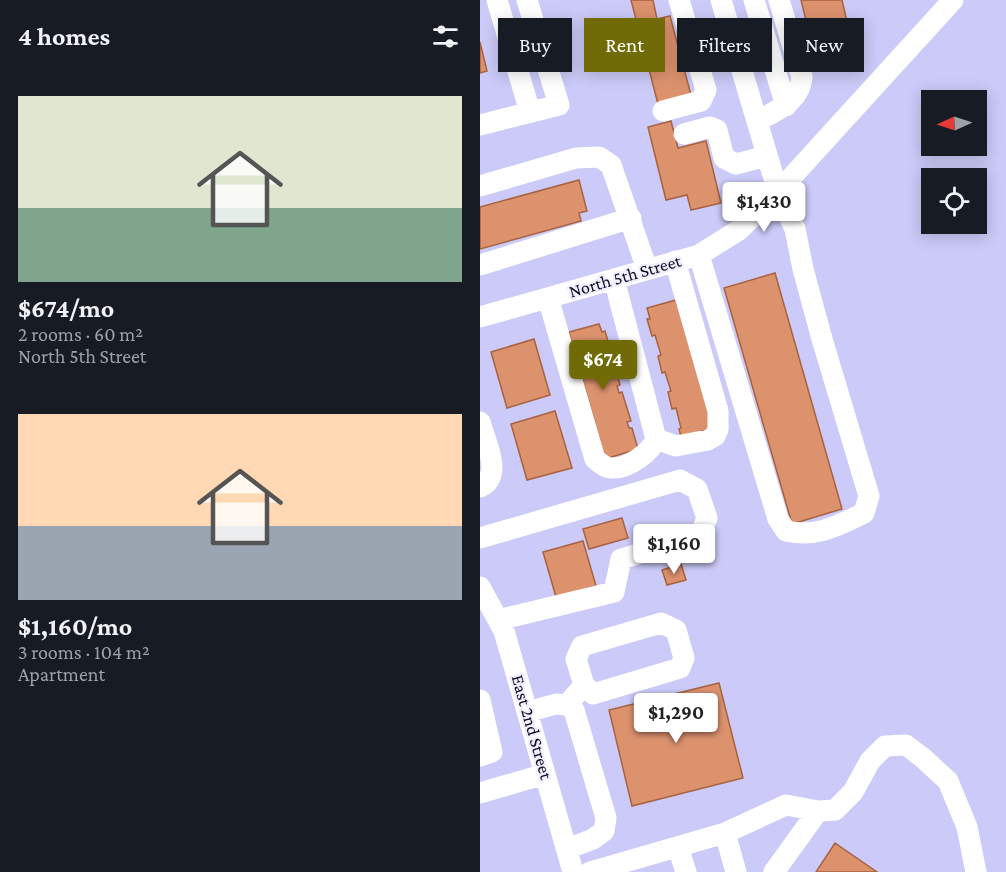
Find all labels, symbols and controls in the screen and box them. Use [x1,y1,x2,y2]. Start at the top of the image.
chip: Buy [498,18,572,72]
chip: Rent [584,18,665,72]
chip: Filters [677,18,772,72]
chip: New [784,18,864,72]
icon: filters [429,20,462,53]
text: 4 homes [18,22,110,51]
north arrow [921,90,987,156]
map controls [921,90,987,234]
icon: home [186,135,294,243]
button: locate [921,168,987,234]
pin: $1,430 [715,182,813,233]
text: $1,430 [736,190,792,212]
street label: North 5th Street [567,250,684,302]
text: $674/mo [18,294,114,323]
text: 2 rooms · 60 m² [18,323,143,345]
pin: $674 [567,340,639,391]
text: North 5th Street [18,345,146,367]
text: $674 [583,348,623,370]
icon: home [186,453,294,561]
pin: $1,160 [625,524,723,575]
text: $1,160 [647,532,701,554]
text: $1,160/mo [18,612,132,641]
text: 3 rooms · 104 m² [18,641,150,663]
text: Apartment [18,663,105,685]
street label: East 2nd Street [508,672,557,783]
pin: $1,290 [627,693,725,744]
text: $1,290 [648,701,704,723]

